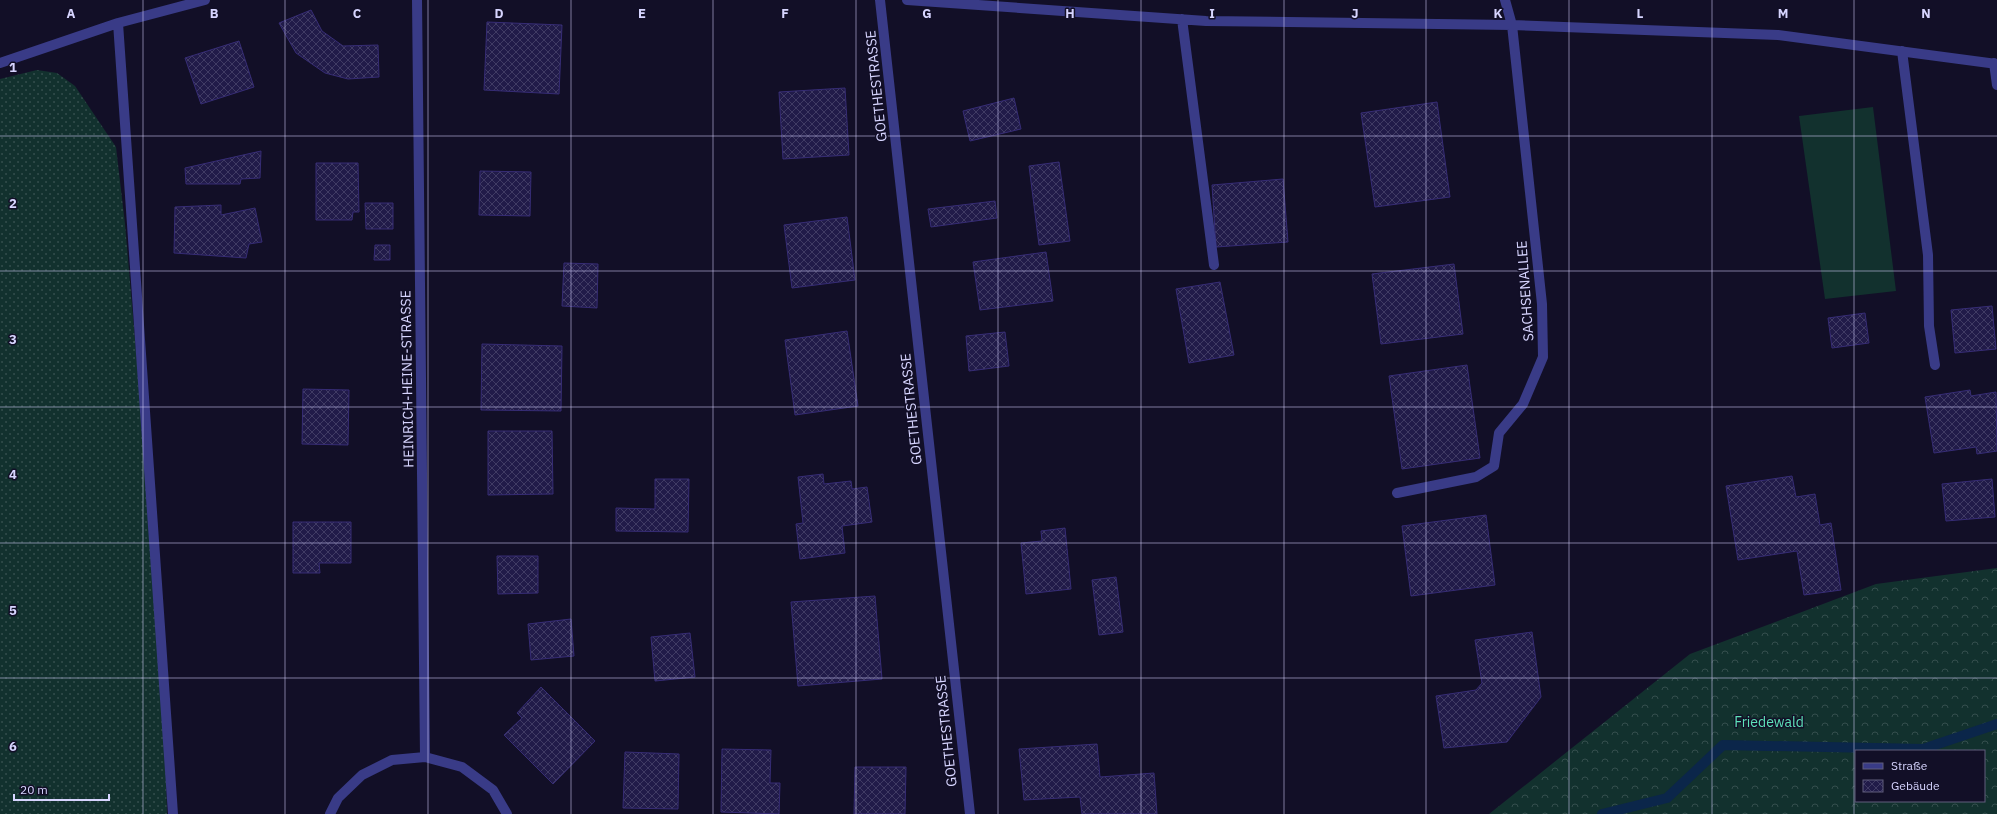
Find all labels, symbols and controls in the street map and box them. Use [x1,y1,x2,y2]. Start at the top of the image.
text: A [67,5,76,22]
text: B [210,5,219,22]
text: C [353,5,362,22]
text: D [494,5,504,22]
text: E [638,5,646,22]
text: F [781,5,789,22]
text: G [922,5,932,22]
text: H [1065,5,1075,22]
text: I [1209,5,1215,22]
text: J [1351,5,1359,22]
text: K [1493,5,1503,22]
text: L [1637,5,1644,22]
text: M [1778,5,1788,22]
text: N [1921,5,1931,22]
street label: GOETHESTRASSE [861,29,891,143]
text: 1 [9,59,17,76]
text: 2 [9,195,17,212]
street label: SACHSENALLEE [1512,240,1538,342]
street label: HEINRICH-HEINE-STRASSE [396,290,418,468]
text: 3 [9,331,17,348]
street label: GOETHESTRASSE [896,352,926,466]
text: 4 [9,466,17,483]
text: 5 [9,602,17,619]
street label: GOETHESTRASSE [931,674,961,788]
park label: Friedewald [1734,713,1804,731]
text: 6 [9,738,17,755]
legend [1855,750,1985,802]
text: Straße [1891,758,1928,773]
scale bar [14,776,109,802]
text: Gebäude [1891,778,1940,793]
text: 20 m [20,782,48,797]

